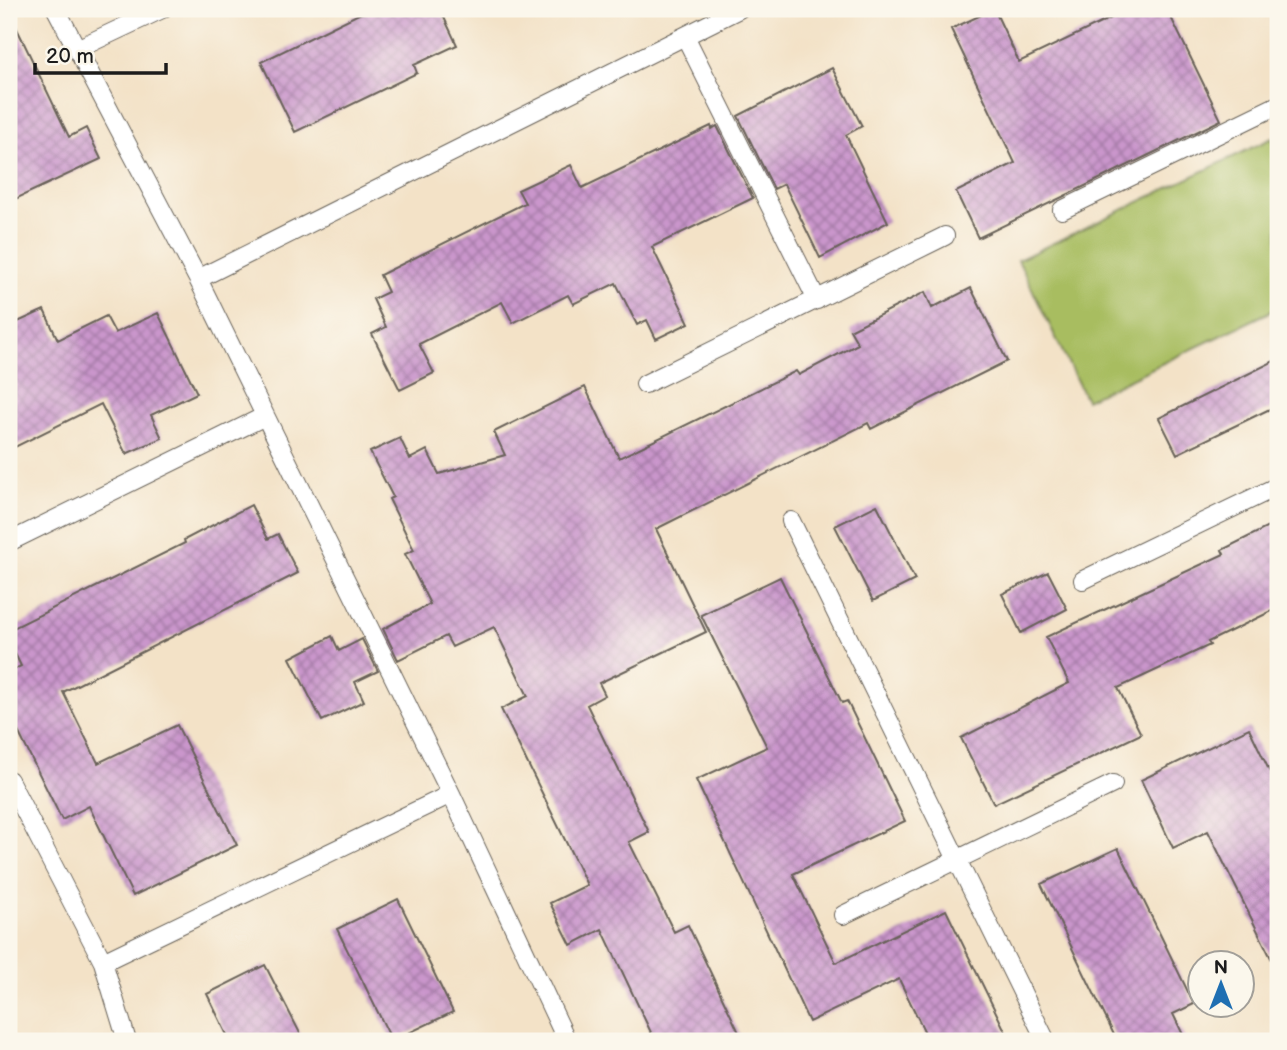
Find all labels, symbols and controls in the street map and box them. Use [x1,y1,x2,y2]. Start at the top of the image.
scale bar [35,32,166,76]
text: 20 m [46,44,94,69]
north arrow [1186,948,1256,1018]
text: N [1214,957,1228,980]

